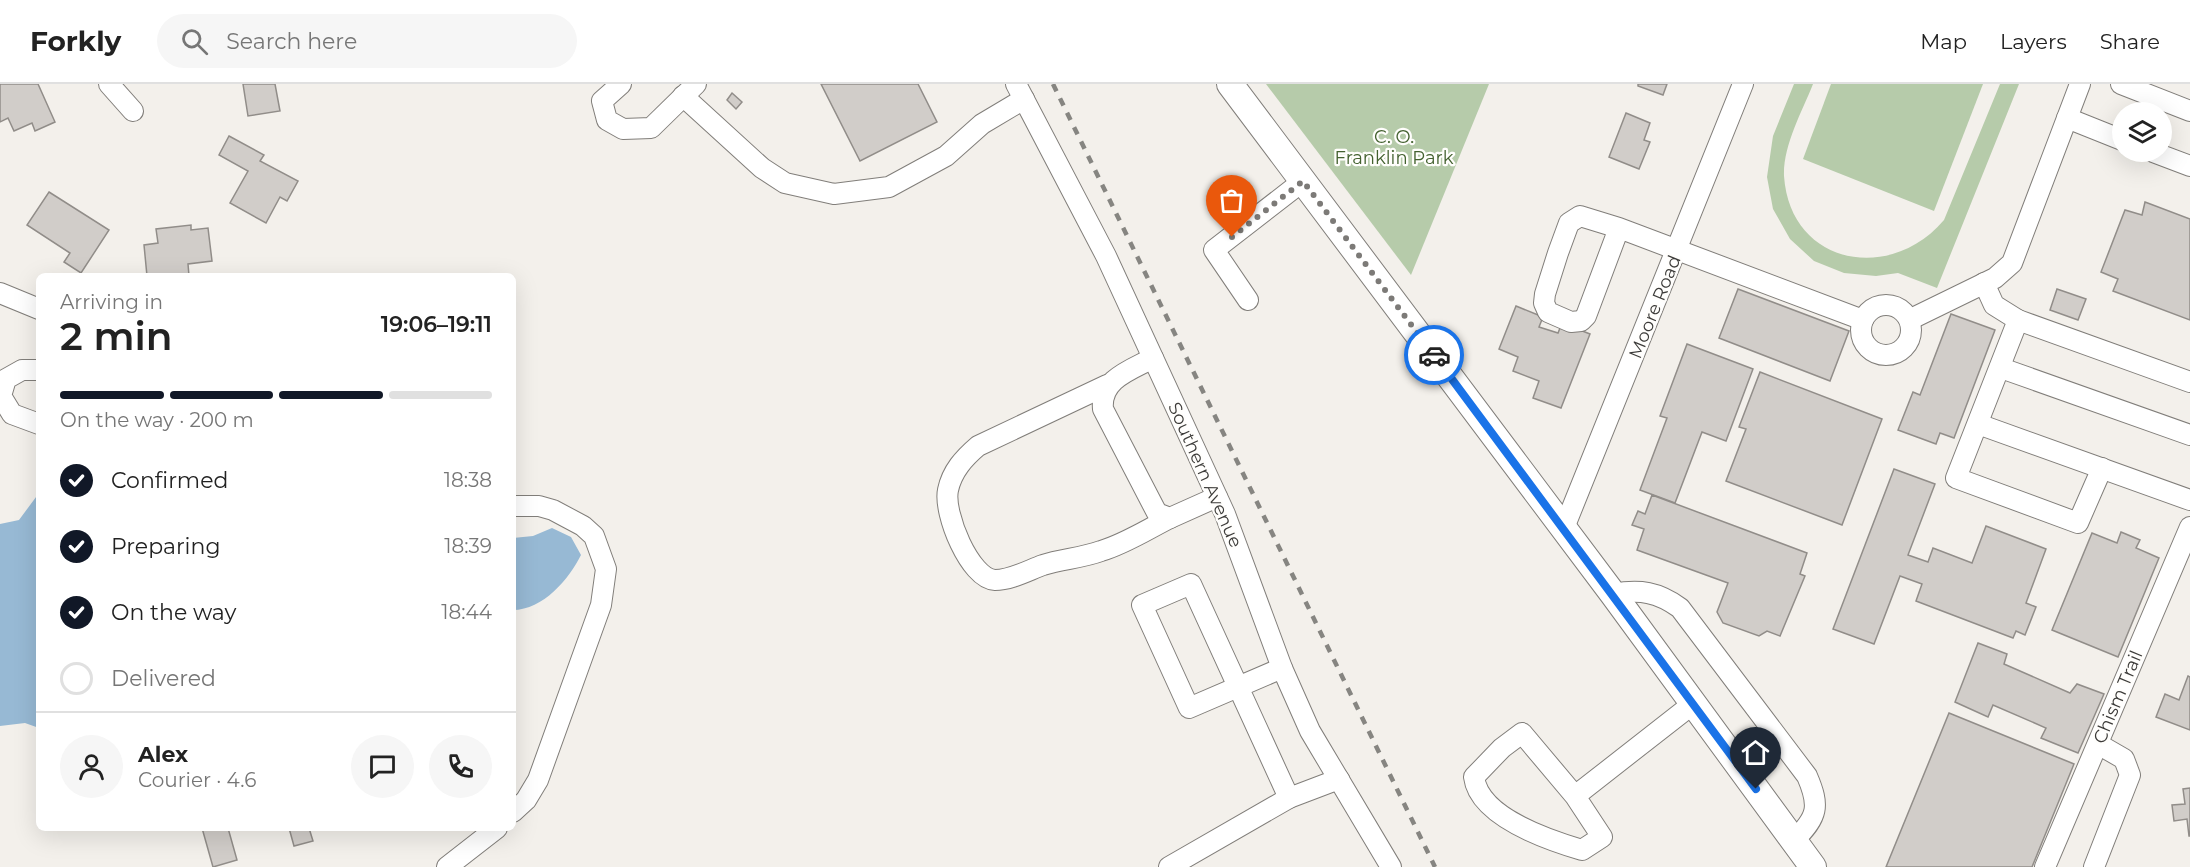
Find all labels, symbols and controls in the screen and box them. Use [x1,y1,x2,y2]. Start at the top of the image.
search box [157,14,577,68]
text: Forkly [30,24,121,58]
icon: search [178,25,211,58]
text: Search here [226,28,357,55]
text: Map [1920,29,1967,54]
text: Layers [2000,29,2067,54]
text: Share [2100,29,2160,54]
map controls [2112,102,2172,162]
button: layers [2112,102,2172,162]
park label: C. O. Franklin Park [1335,126,1454,169]
pin [1206,175,1257,237]
icon: bag [1215,184,1248,217]
street label: Moore Road [1624,252,1686,362]
text: Arriving in [60,290,163,314]
text: 19:06–19:11 [381,311,492,338]
text: 2 min [60,312,173,360]
courier [1404,325,1464,385]
icon: car [1418,339,1451,372]
street label: Southern Avenue [1163,399,1247,551]
text: On the way · 200 m [60,408,254,432]
icon: check [60,464,93,497]
text: Confirmed [111,467,228,494]
text: 18:38 [444,468,492,492]
icon: check [60,530,93,563]
text: Preparing [111,533,220,560]
text: 18:39 [444,534,492,558]
icon: check [60,596,93,629]
text: On the way [111,599,236,626]
text: 18:44 [441,600,492,624]
street label: Chism Trail [2088,647,2148,747]
text: Delivered [111,665,216,692]
pin [1730,727,1781,789]
button: person [60,735,123,798]
button: chat [351,735,414,798]
button: phone [429,735,492,798]
icon: home [1739,736,1772,769]
text: Alex [138,741,188,768]
text: Courier · 4.6 [138,768,256,792]

